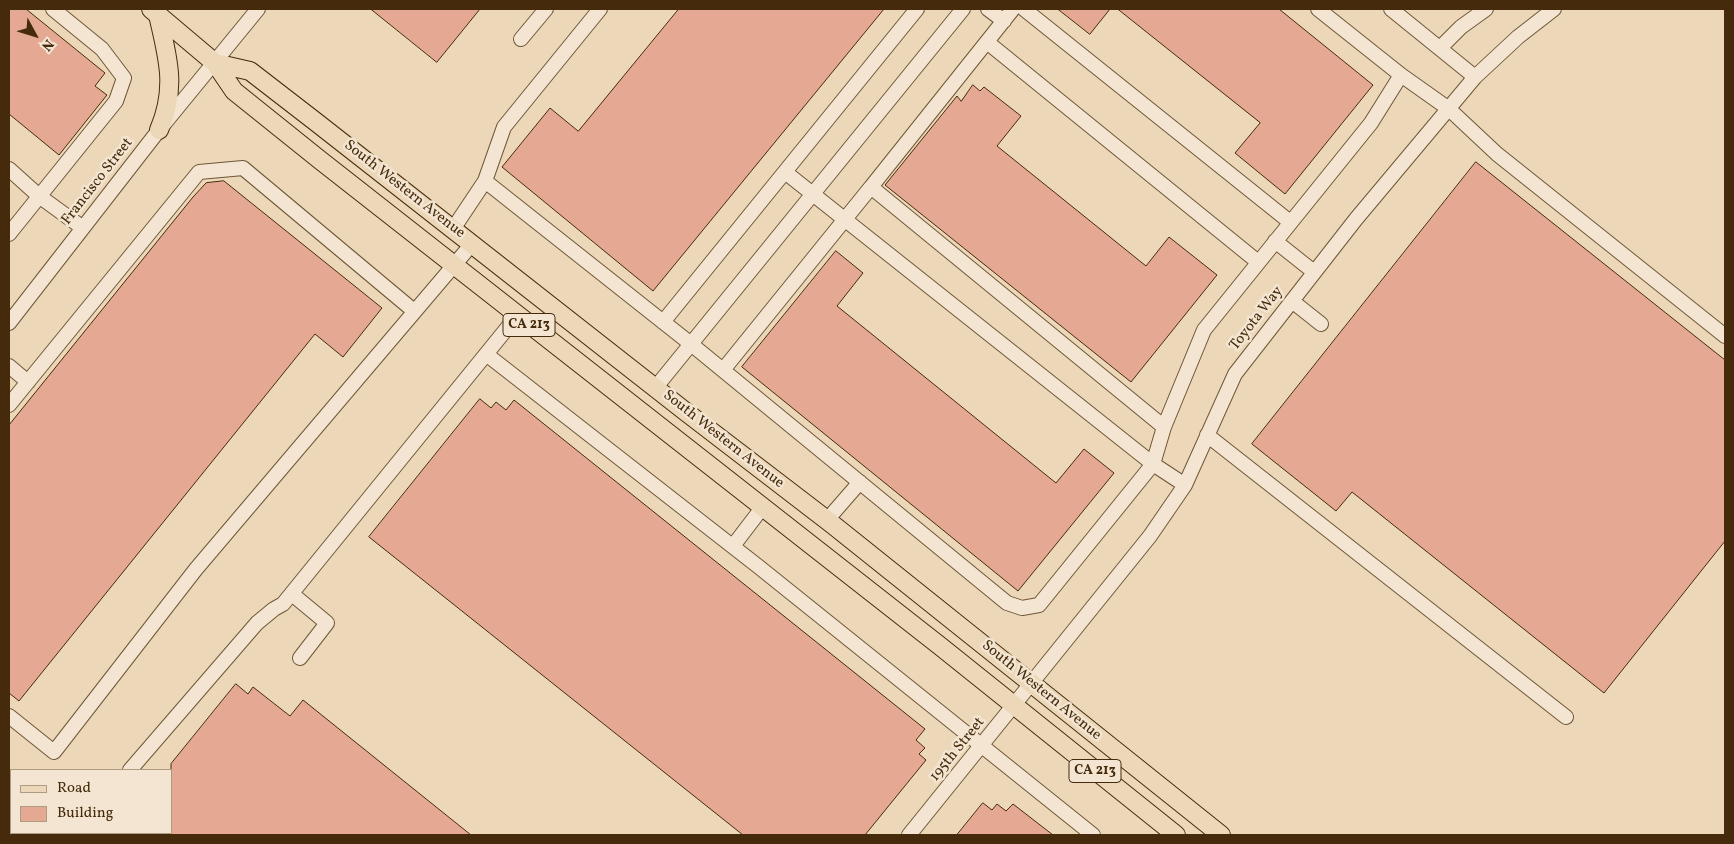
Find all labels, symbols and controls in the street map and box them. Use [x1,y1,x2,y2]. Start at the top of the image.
north arrow [10,10,60,60]
text: N [36,35,58,55]
street label: Francisco Street [58,135,138,229]
street label: South Western Avenue [340,137,468,243]
street label: Toyota Way [1226,283,1288,355]
road number: CA 213 [503,314,555,336]
street label: South Western Avenue [659,387,787,493]
street label: South Western Avenue [978,637,1104,745]
street label: 195th Street [927,714,989,786]
road number: CA 213 [1069,759,1121,782]
legend [10,769,172,834]
text: Road [57,778,91,799]
text: Building [57,803,113,824]

